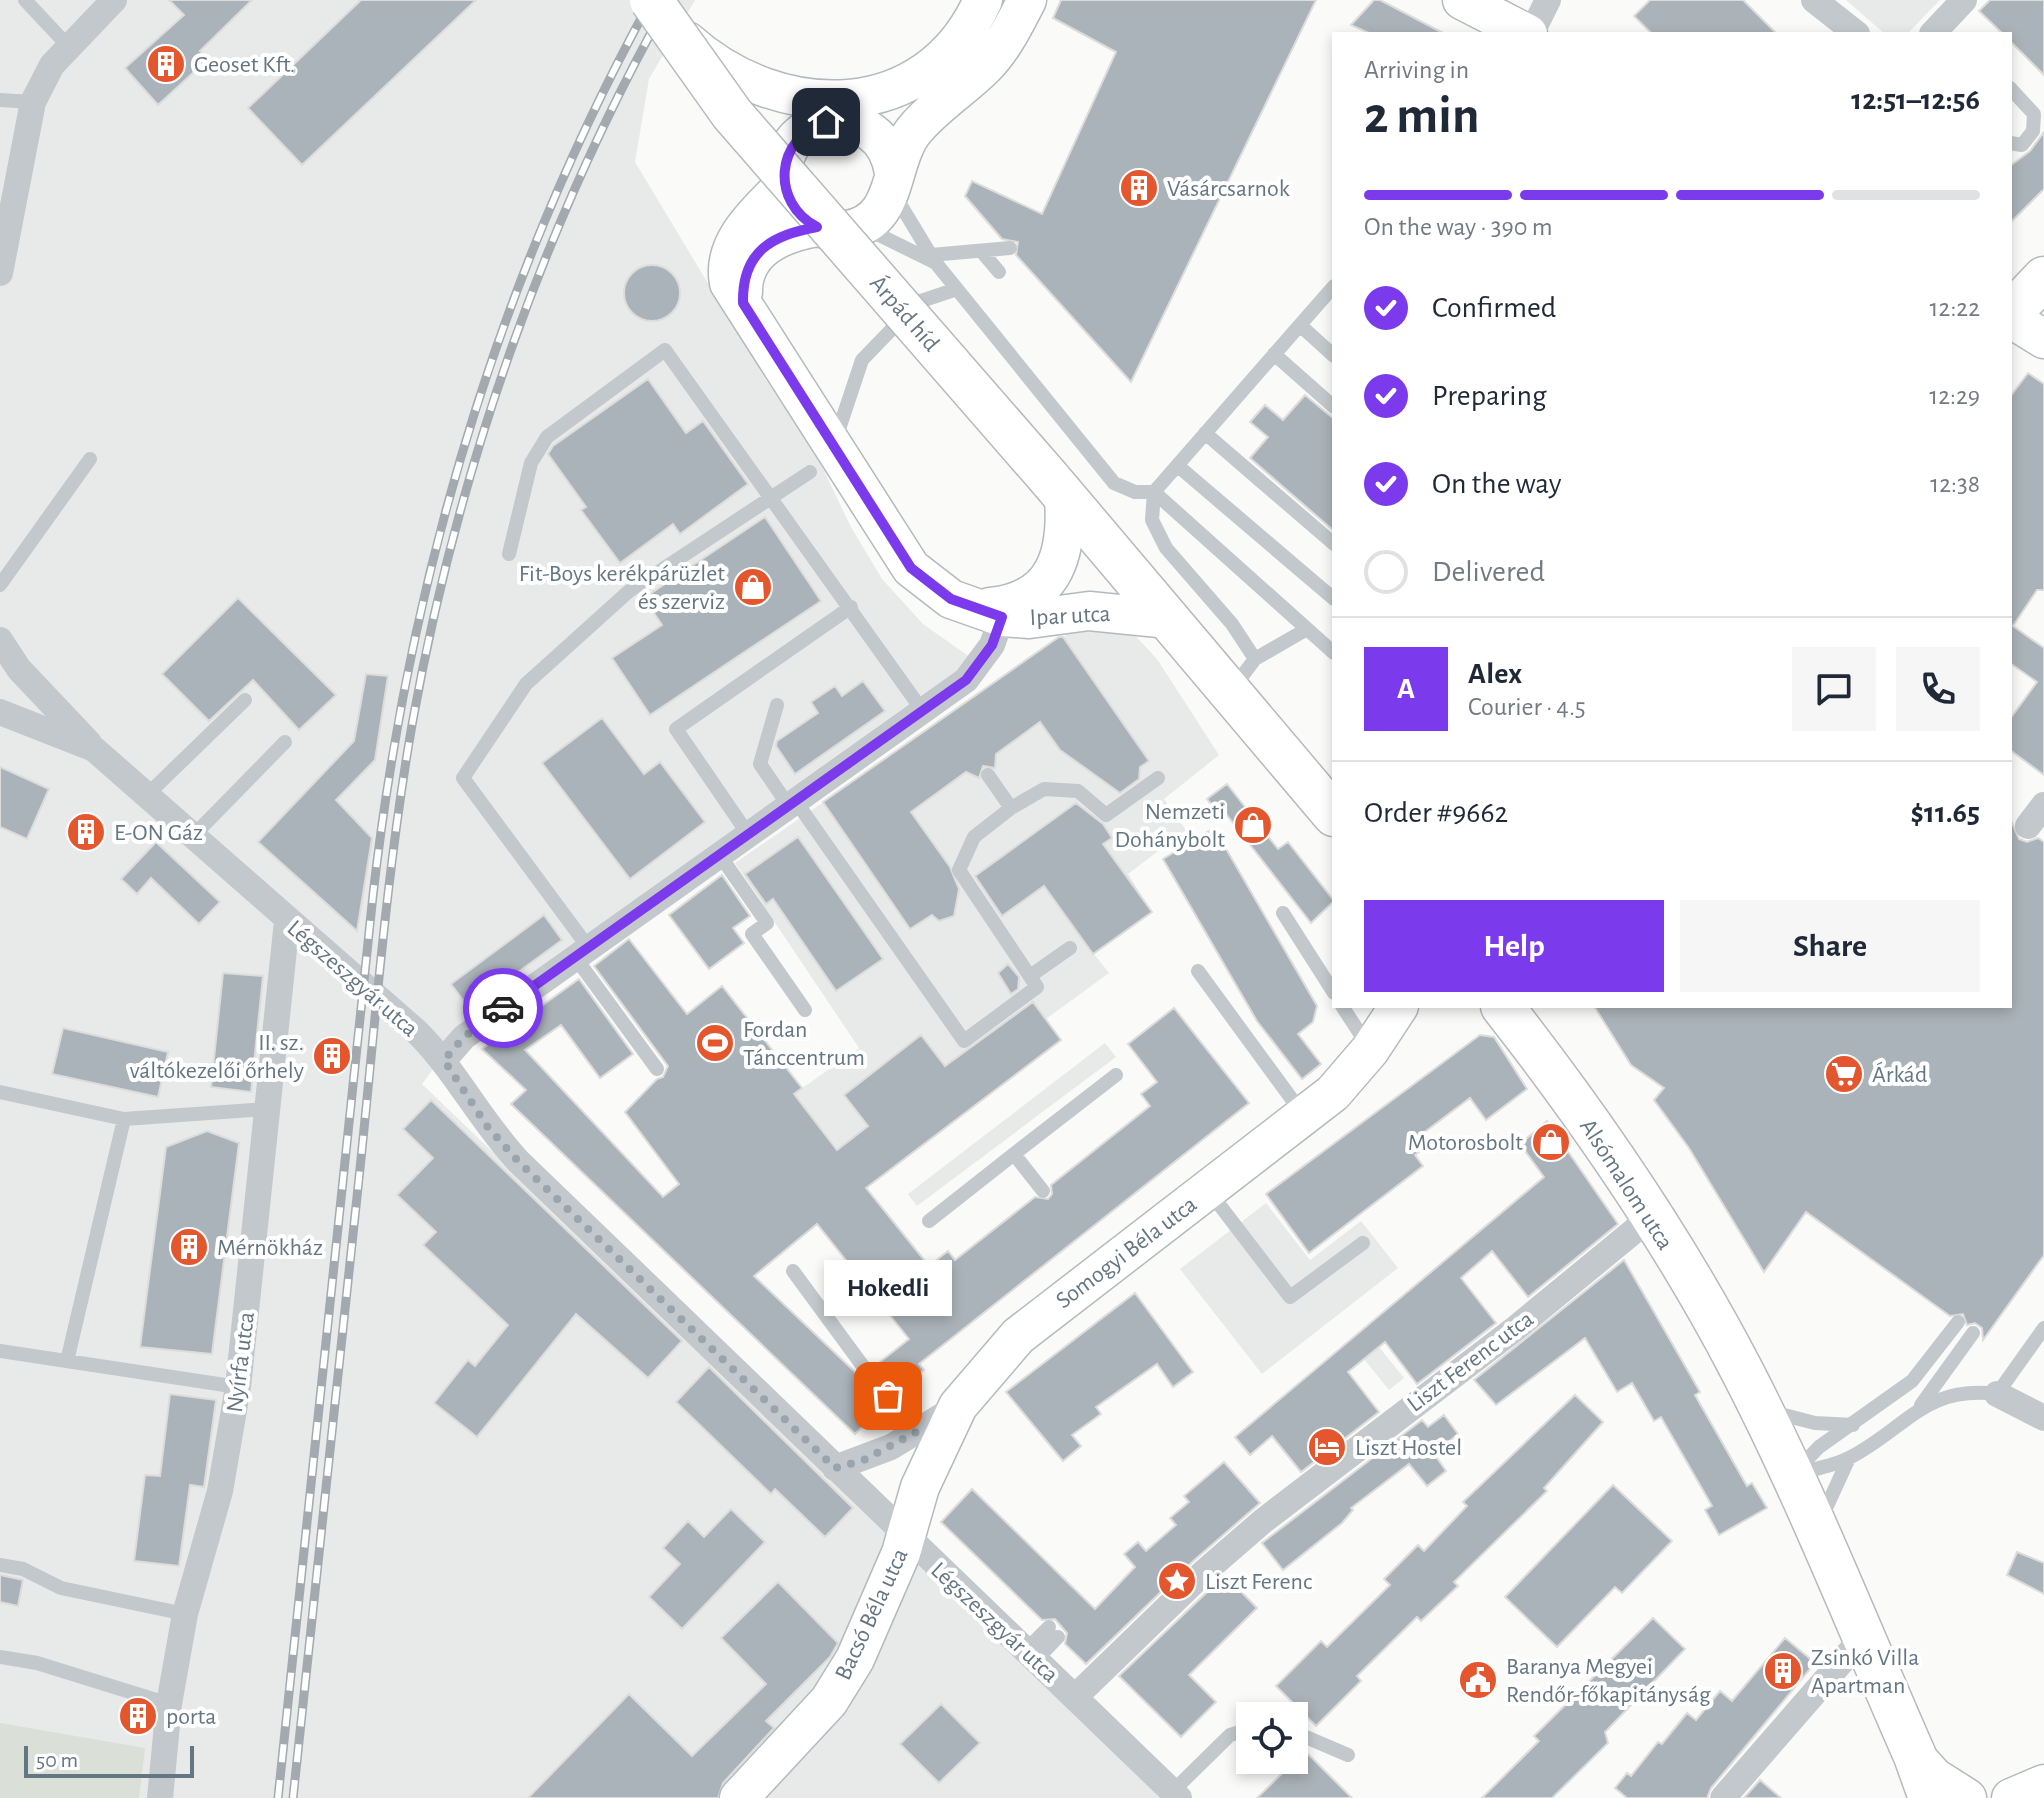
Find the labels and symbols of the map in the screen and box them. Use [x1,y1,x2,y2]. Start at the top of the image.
building icon: Geoset Kft. [145,43,187,85]
place label: Geoset Kft. [194,53,295,77]
pin [792,88,860,156]
building icon: Vásárcsarnok [1118,167,1160,209]
place label: Vásárcsarnok [1167,177,1290,201]
street label: Árpád híd [865,270,945,356]
place label: Fit-Boys kerékpárüzlet és szerviz [519,562,725,614]
shop icon: Fit-Boys kerékpárüzlet és szerviz [732,566,774,608]
street label: Ipar utca [1029,602,1111,630]
place label: Nemzeti Dohánybolt [1115,800,1225,852]
shop icon: Nemzeti Dohánybolt [1232,804,1274,846]
building icon: E-ON Gáz [65,811,107,853]
place label: E-ON Gáz [114,821,203,845]
street label: Légszeszgyár utca [283,916,422,1042]
courier [463,968,543,1048]
place label: Fordan Tánccentrum [743,1018,865,1070]
sports icon: Fordan Tánccentrum [694,1022,736,1064]
place label: II. sz. váltókezelői őrhely [129,1031,304,1083]
building icon: II. sz. váltókezelői őrhely [311,1035,353,1077]
supermarket icon: Árkád [1823,1053,1865,1095]
place label: Árkád [1872,1061,1927,1087]
street label: Alsómalom utca [1575,1115,1677,1254]
shop icon: Motorosbolt [1530,1121,1572,1163]
place label: Motorosbolt [1408,1131,1523,1155]
street label: Somogyi Béla utca [1052,1192,1201,1313]
building icon: Mérnökház [168,1226,210,1268]
place label: Mérnökház [217,1236,323,1260]
callout: Hokedli [824,1260,952,1316]
street label: Liszt Ferenc utca [1403,1307,1538,1417]
street label: Nyírfa utca [223,1310,259,1414]
pin [854,1362,922,1430]
hotel icon: Liszt Hostel [1306,1426,1348,1468]
place label: Liszt Hostel [1355,1436,1462,1460]
street label: Bacsó Béla utca [831,1545,913,1684]
street label: Légszeszgyár utca [926,1558,1063,1687]
place icon: Liszt Ferenc [1156,1560,1198,1602]
place label: Liszt Ferenc [1205,1570,1312,1594]
place label: Zsinkó Villa Apartman [1811,1646,1919,1698]
building icon: Zsinkó Villa Apartman [1762,1650,1804,1692]
place label: Baranya Megyei Rendőr-főkapitányság [1506,1655,1711,1707]
public building icon: Baranya Megyei Rendőr-főkapitányság [1457,1659,1499,1701]
building icon: porta [117,1695,159,1737]
place label: porta [166,1705,216,1729]
scale bar [24,1742,194,1778]

